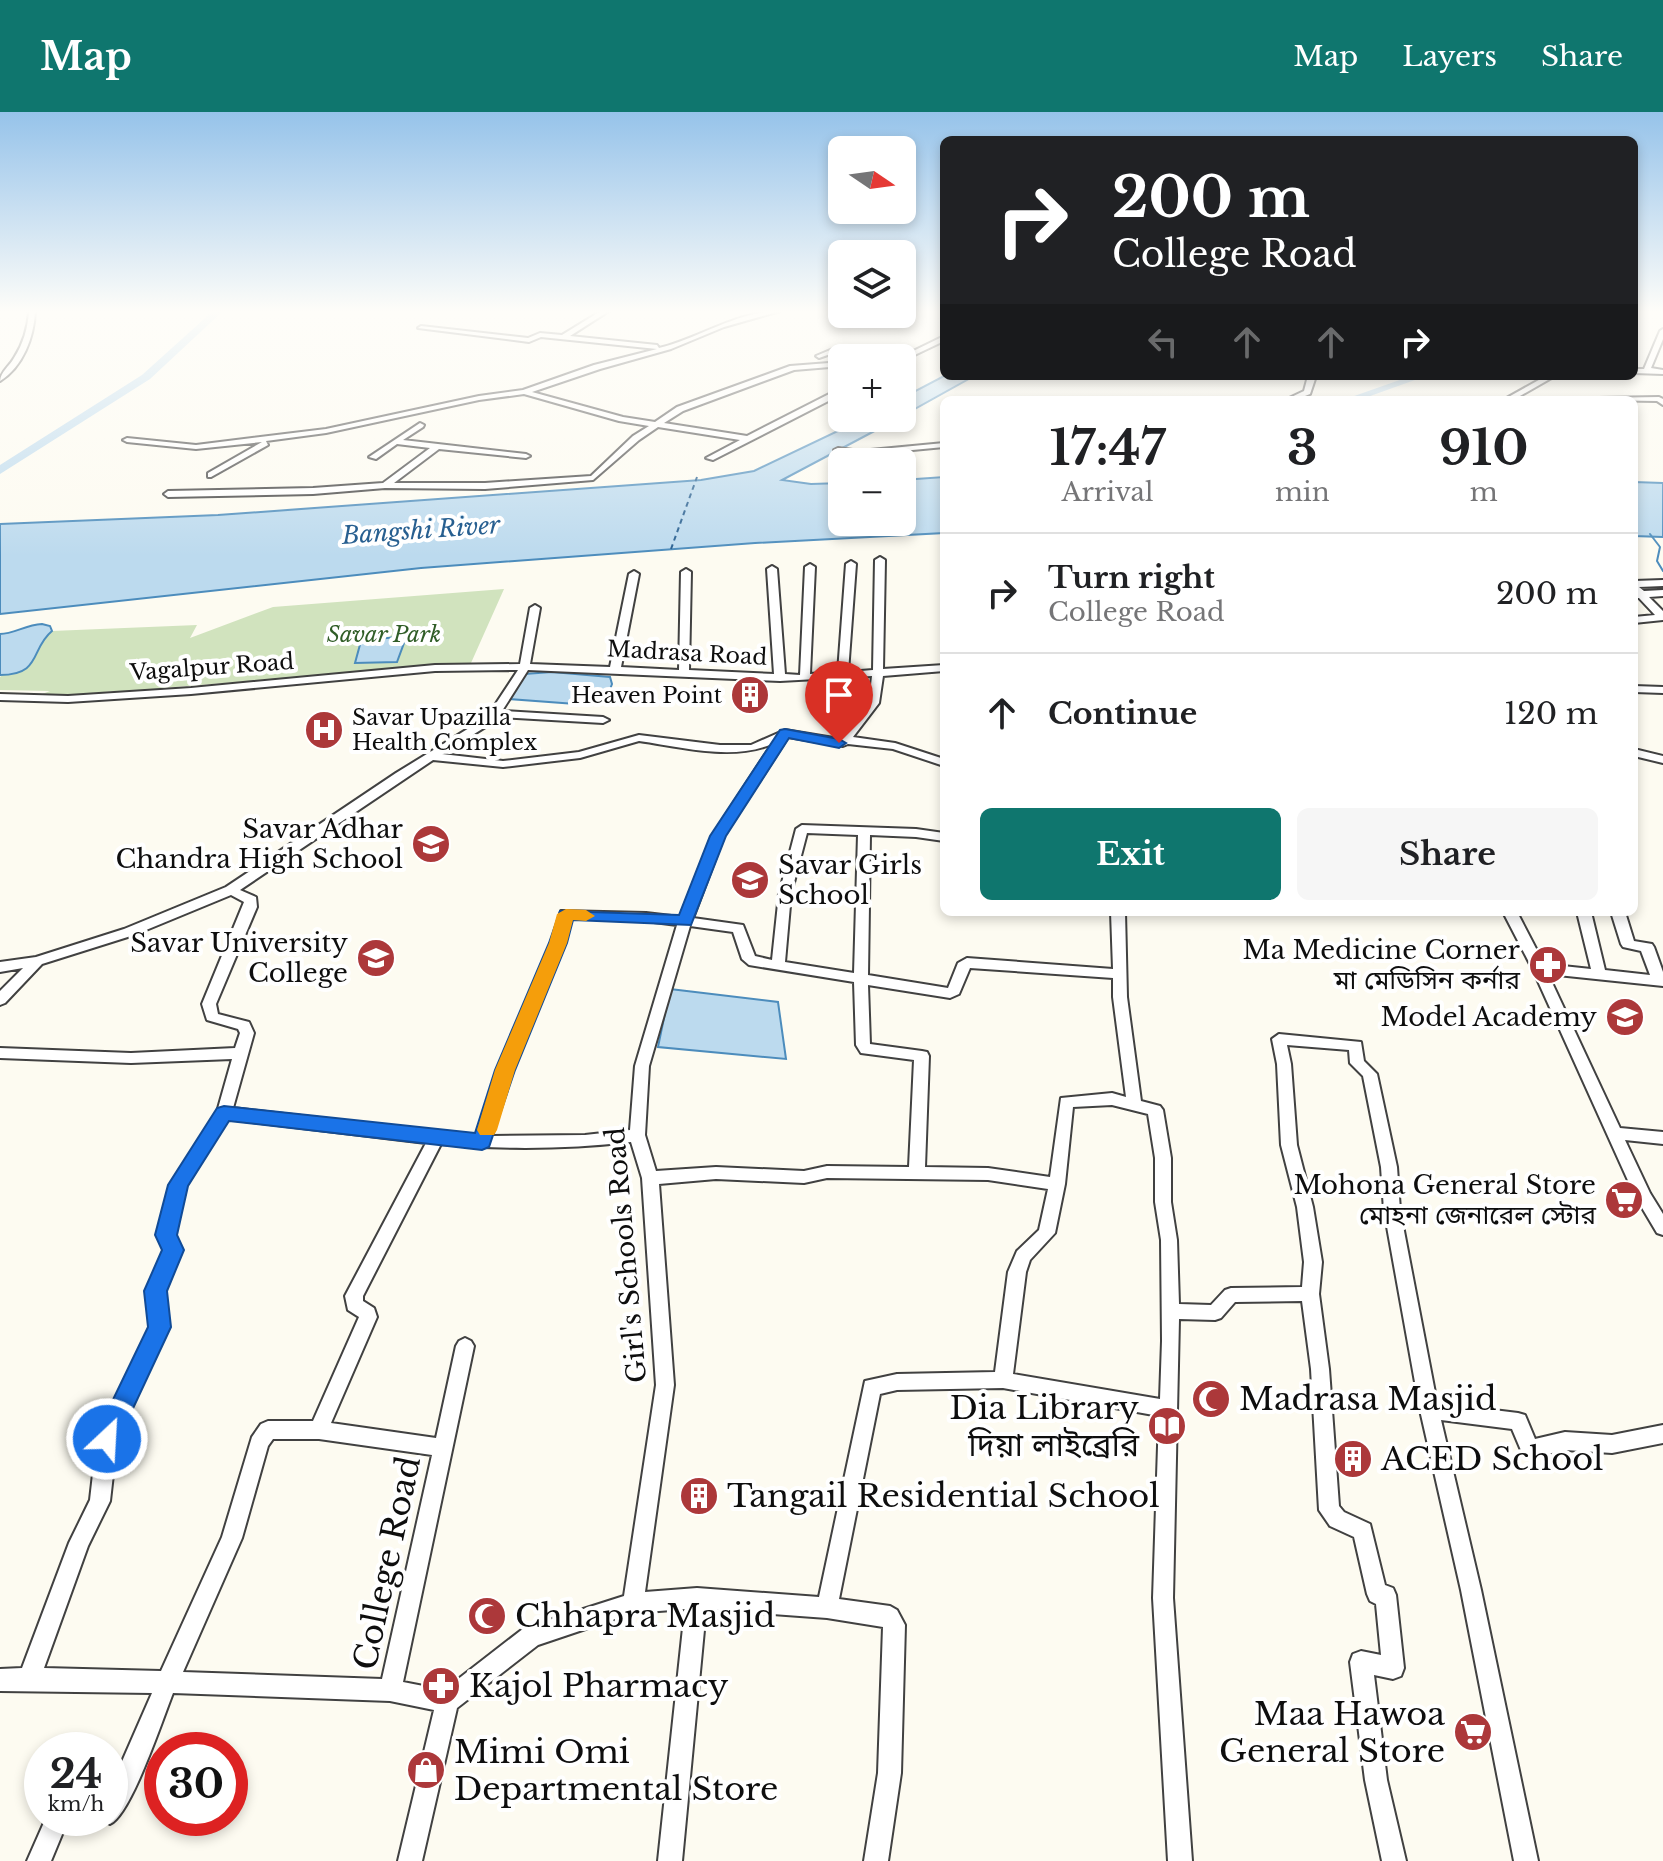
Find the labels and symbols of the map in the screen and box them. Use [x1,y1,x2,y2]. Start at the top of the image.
north arrow [828,136,916,224]
water label: Bangshi River [340,510,502,550]
park label: Savar Park [327,621,441,648]
street label: Madrasa Road [606,635,768,671]
street label: Vagalpur Road [128,648,295,686]
pin [805,661,873,743]
building icon: Heaven Point [729,674,771,716]
place label: Heaven Point [571,682,723,709]
place label: Savar Upazilla Health Complex [352,704,538,756]
hospital icon: Savar Upazilla Health Complex [303,709,345,751]
place label: Savar Adhar Chandra High School [116,813,404,875]
school or university icon: Savar Adhar Chandra High School [410,823,452,865]
place label: Savar Girls School [778,849,922,911]
school or university icon: Savar Girls School [729,859,771,901]
place label: Savar University College [130,927,348,989]
place label: Ma Medicine Corner মা মেডিসিন কর্নার [1243,934,1521,996]
school or university icon: Savar University College [355,937,397,979]
pharmacy icon: Ma Medicine Corner মা মেডিসিন কর্নার [1527,944,1569,986]
school or university icon: Model Academy [1604,996,1646,1038]
place label: Model Academy [1381,1001,1597,1033]
street label: Girl's Schools Road [599,1126,653,1384]
place label: Mohona General Store মোহনা জেনারেল স্টোর [1293,1169,1596,1231]
supermarket icon: Mohona General Store মোহনা জেনারেল স্টোর [1603,1179,1645,1221]
mosque icon: Madrasa Masjid [1190,1378,1232,1420]
place label: Madrasa Masjid [1239,1379,1497,1419]
place label: Dia Library দিয়া লাইব্রেরি [949,1388,1140,1465]
position arrow [65,1397,149,1481]
library icon: Dia Library দিয়া লাইব্রেরি [1146,1405,1188,1447]
building icon: ACED School [1332,1438,1374,1480]
place label: ACED School [1380,1439,1604,1479]
street label: College Road [345,1453,429,1673]
building icon: Tangail Residential School [678,1475,720,1517]
place label: Tangail Residential School [727,1476,1160,1516]
mosque icon: Chhapra Masjid [466,1595,508,1637]
place label: Chhapra Masjid [515,1596,775,1636]
pharmacy icon: Kajol Pharmacy [420,1665,462,1707]
place label: Kajol Pharmacy [469,1666,729,1706]
place label: Maa Hawoa General Store [1219,1694,1445,1771]
supermarket icon: Maa Hawoa General Store [1452,1711,1494,1753]
speed limit sign: 30 [144,1732,248,1836]
place label: Mimi Omi Departmental Store [454,1732,778,1809]
shop icon: Mimi Omi Departmental Store [405,1749,447,1791]

